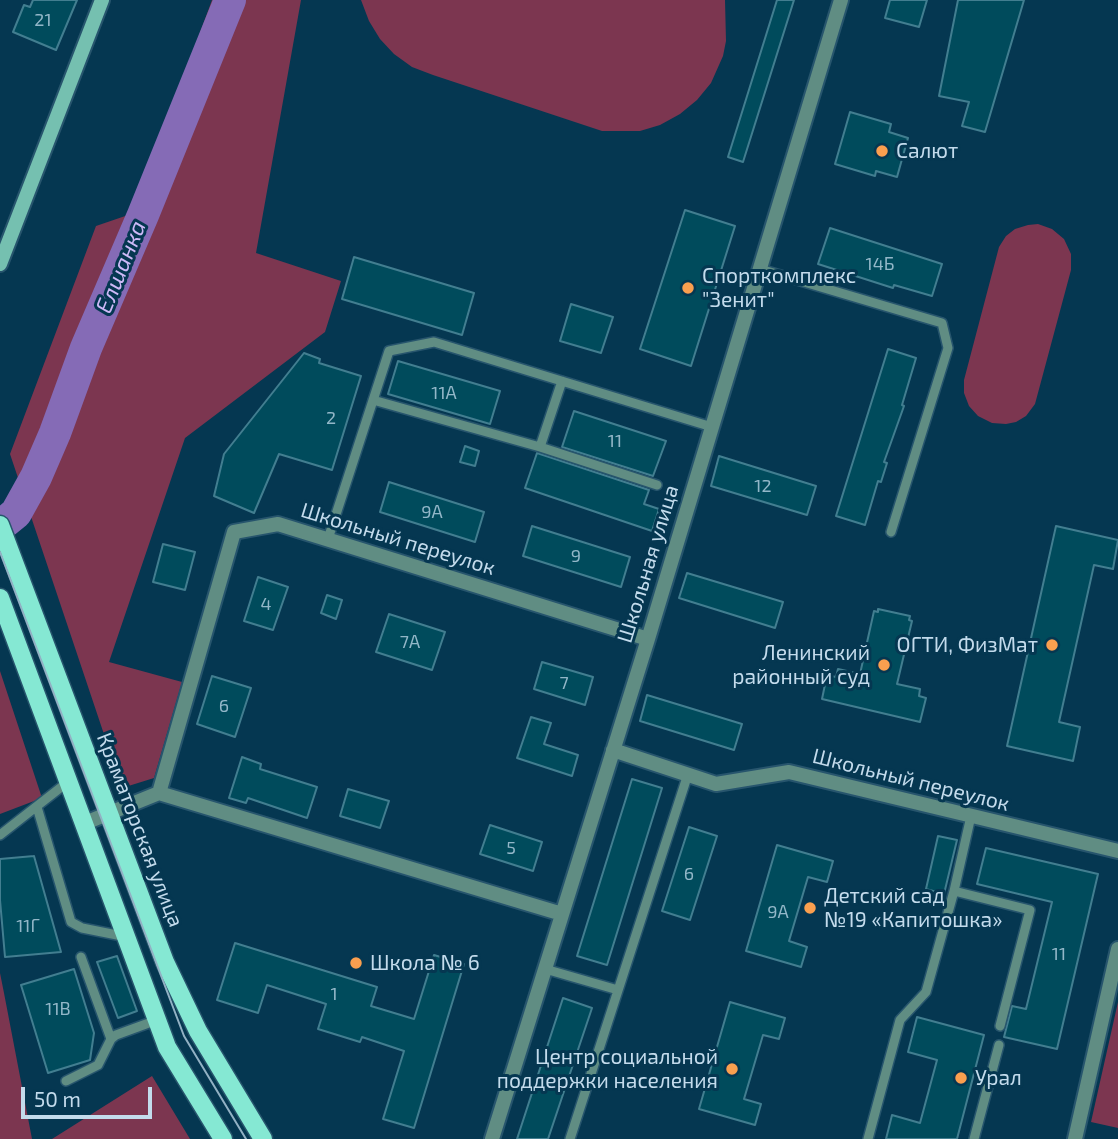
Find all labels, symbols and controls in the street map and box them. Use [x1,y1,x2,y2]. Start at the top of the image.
house number: 21 [34,9,52,31]
place label: Салют [896,138,958,164]
marker: Салют [874,143,890,159]
water label: Елшанка [90,217,152,317]
house number: 14Б [865,253,895,275]
place label: Спорткомплекс "Зенит" [702,263,856,313]
marker: Спорткомплекс "Зенит" [680,280,696,296]
house number: 11А [431,382,457,404]
house number: 2 [326,407,336,429]
house number: 11 [608,430,622,452]
house number: 12 [754,475,772,497]
street label: Школьная улица [612,482,684,646]
street label: Школьный переулок [298,497,498,581]
house number: 9А [421,501,443,523]
house number: 9 [571,545,581,567]
house number: 4 [260,593,272,615]
house number: 7А [400,631,420,653]
place label: ОГТИ, ФизМат [897,632,1038,658]
marker: ОГТИ, ФизМат [1044,637,1060,653]
place label: Ленинский районный суд [732,640,870,690]
marker: Ленинский районный суд [876,657,892,673]
house number: 7 [559,672,569,694]
house number: 6 [219,695,229,717]
street label: Краматорская улица [91,729,189,931]
street label: Школьный переулок [810,743,1012,817]
house number: 5 [506,837,516,859]
house number: 6 [684,863,694,885]
place label: Детский сад №19 «Капитошка» [824,883,1002,933]
marker: Детский сад №19 «Капитошка» [802,900,818,916]
house number: 9А [767,901,789,923]
house number: 11Г [16,915,40,937]
house number: 11 [1052,943,1066,965]
place label: Школа № 6 [370,950,480,976]
marker: Школа № 6 [348,955,364,971]
house number: 1 [330,983,338,1005]
house number: 11В [45,998,71,1020]
place label: Центр социальной поддержки населения [497,1044,718,1094]
marker: Центр социальной поддержки населения [724,1061,740,1077]
place label: Урал [975,1065,1022,1091]
marker: Урал [953,1070,969,1086]
scale bar [24,1072,156,1116]
text: 50 m [34,1086,81,1111]

